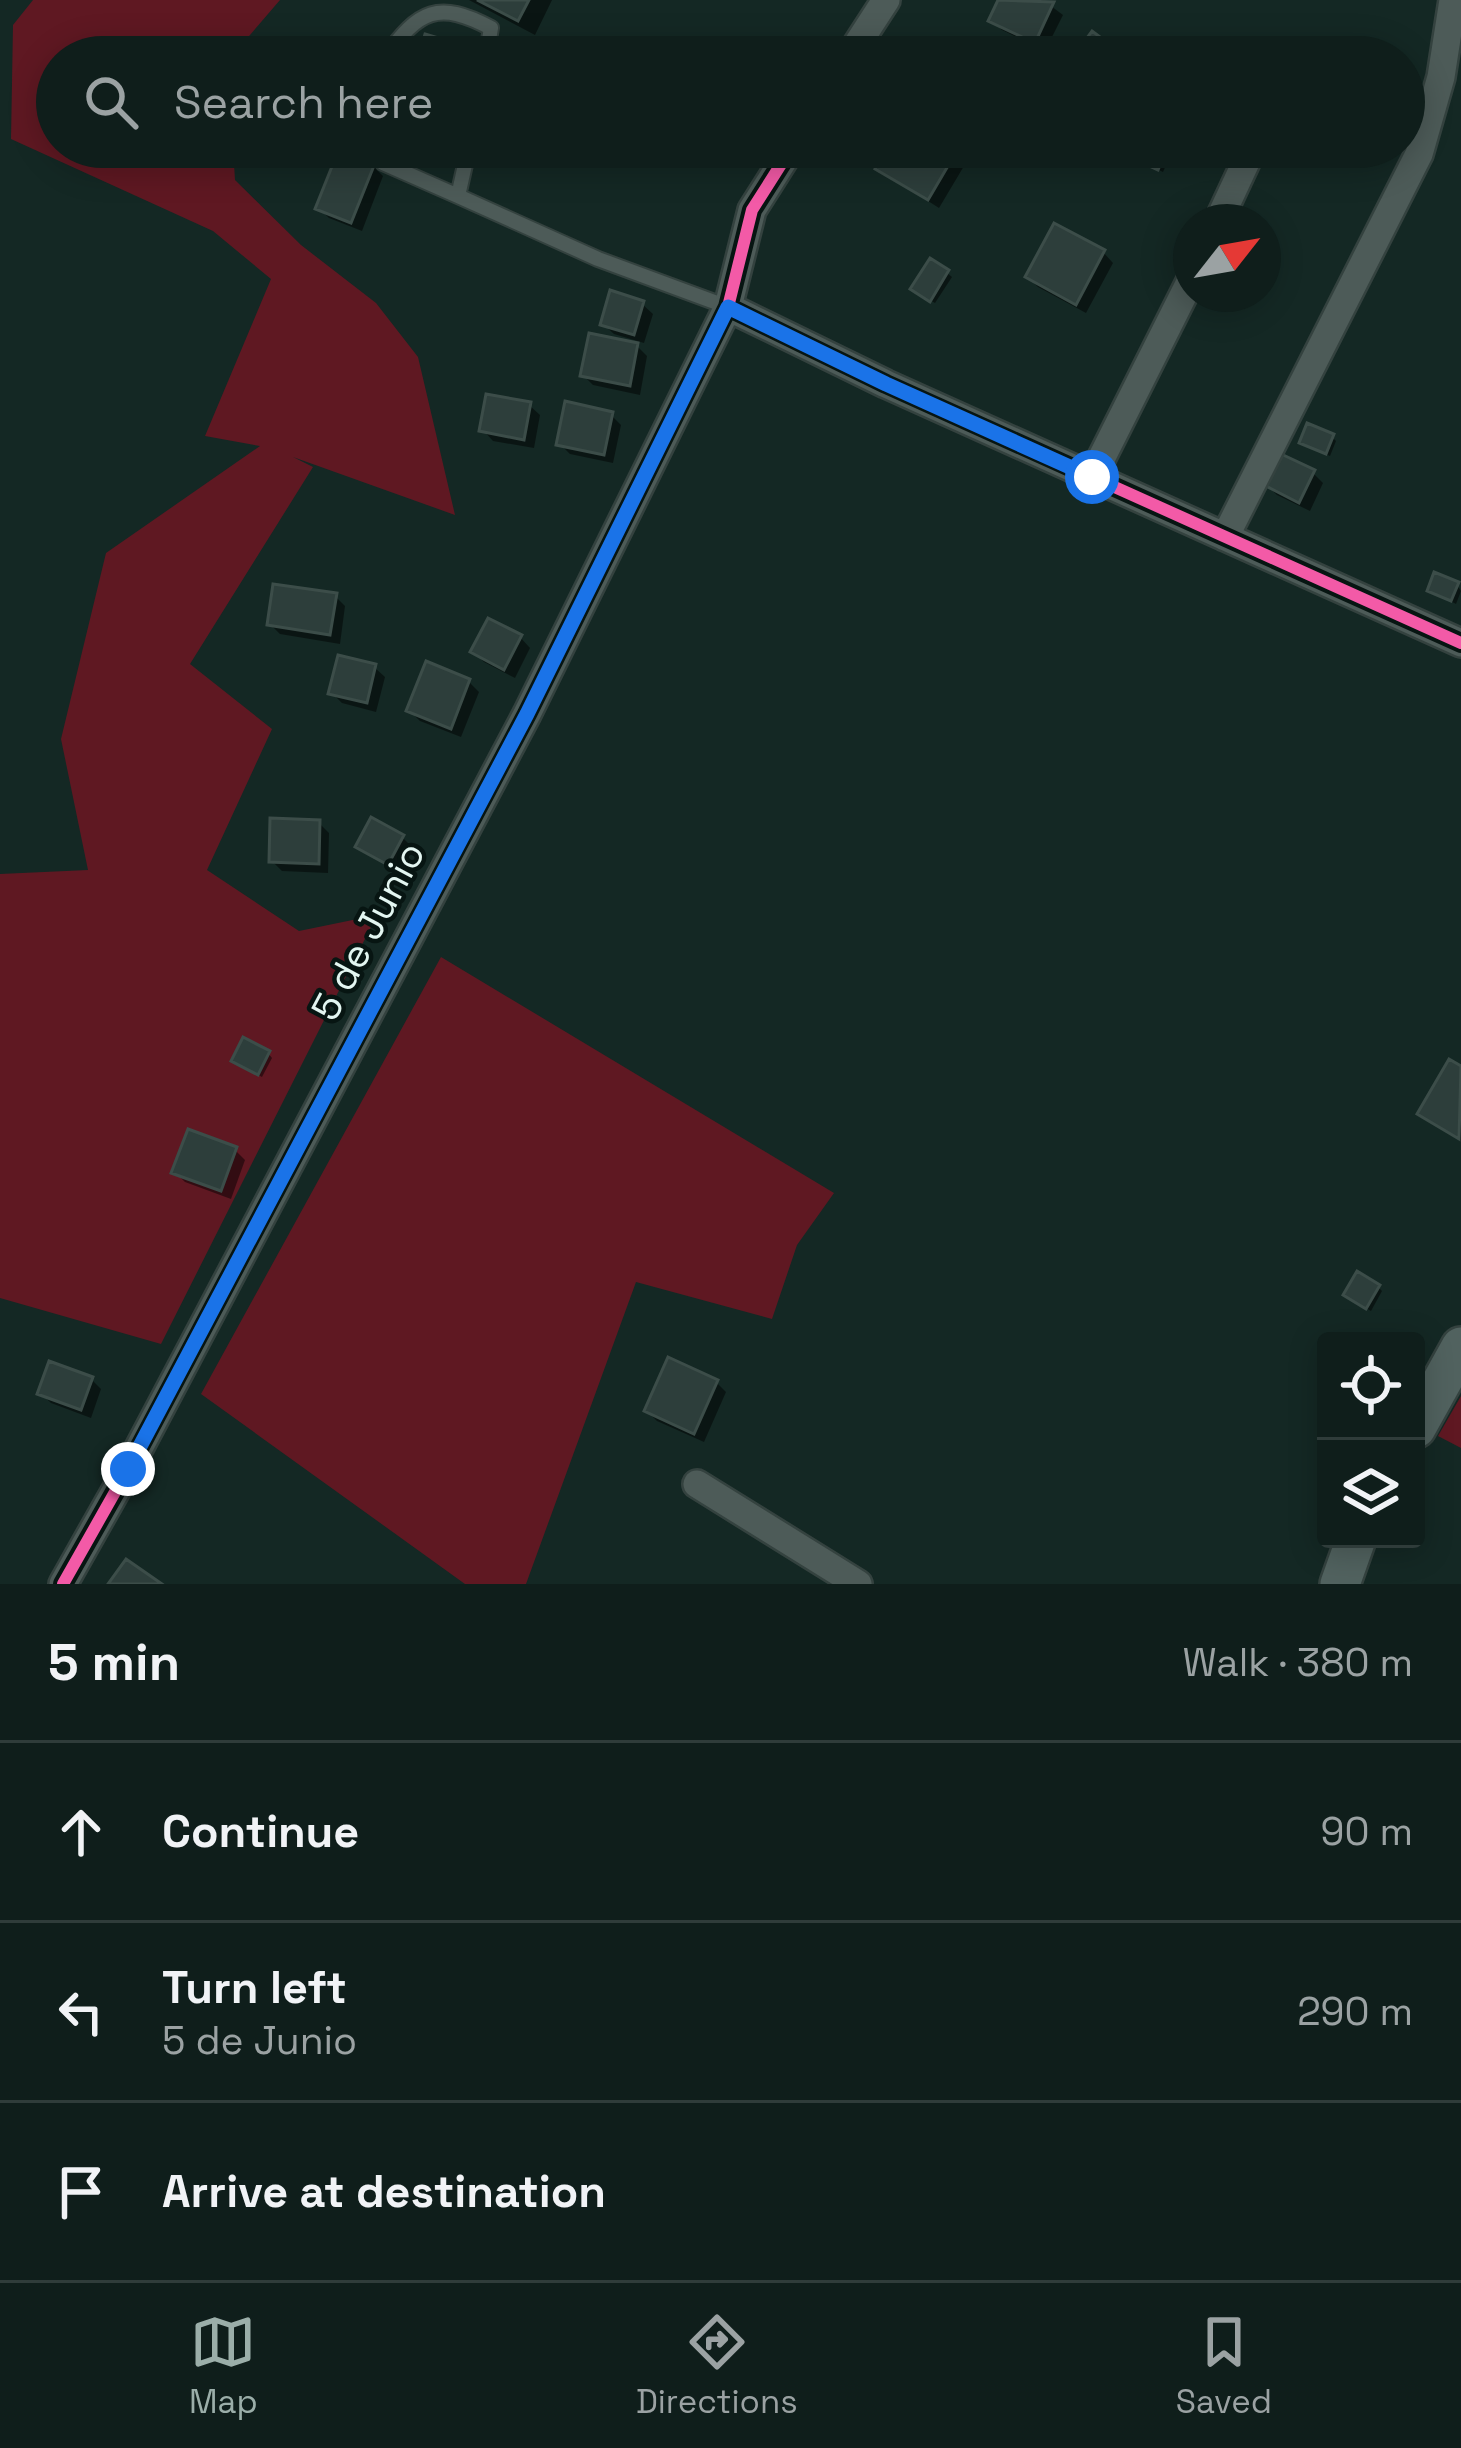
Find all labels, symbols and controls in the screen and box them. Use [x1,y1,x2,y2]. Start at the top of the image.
search box [36,36,1425,168]
icon: search [78,69,144,135]
text: Search here [174,74,433,131]
north arrow [1173,204,1281,312]
route start [1065,450,1119,504]
street label: 5 de Junio [301,833,435,1029]
map controls [1317,1332,1425,1548]
button: locate [1317,1332,1425,1440]
button: layers [1317,1440,1425,1548]
route end [101,1442,155,1496]
text: 5 min [48,1630,180,1695]
text: Walk · 380 m [1183,1638,1413,1687]
icon: ahead [48,1799,114,1865]
text: Continue [162,1803,359,1860]
text: 90 m [1321,1807,1413,1856]
text: Turn left [162,1959,347,2016]
icon: left [48,1979,114,2045]
text: 290 m [1297,1987,1413,2036]
text: 5 de Junio [162,2016,357,2065]
icon: arrive [48,2159,114,2225]
text: Arrive at destination [162,2163,606,2220]
tab: Map [189,2309,258,2423]
tab: Directions [636,2309,798,2423]
tab: Saved [1176,2309,1272,2423]

